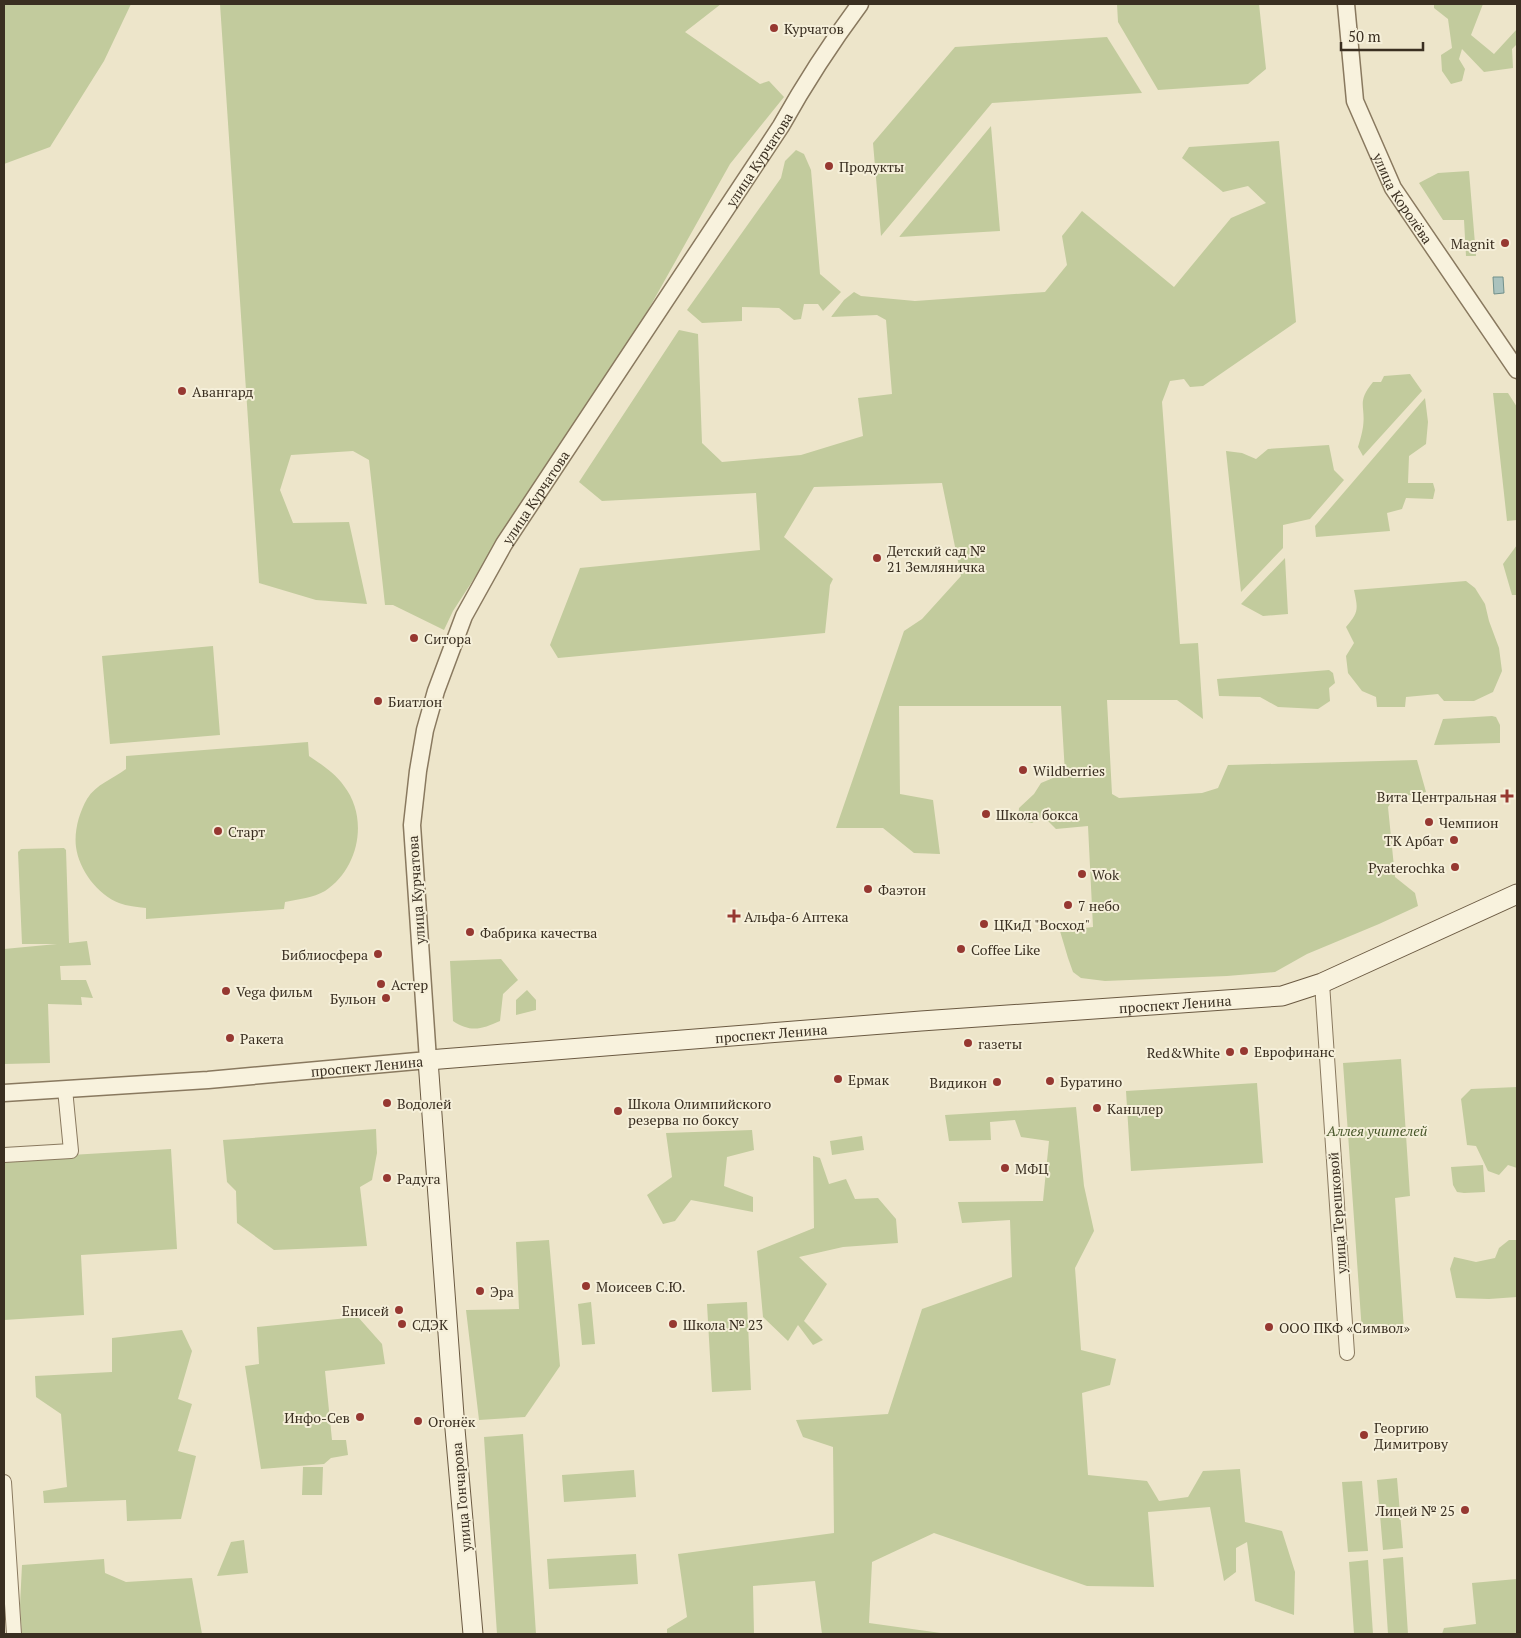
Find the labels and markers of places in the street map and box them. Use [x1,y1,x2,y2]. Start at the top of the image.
place label: Курчатов [784,19,844,38]
marker: Курчатов [768,22,780,34]
place label: Продукты [839,157,904,176]
marker: Продукты [823,160,835,172]
place label: Magnit [1451,234,1496,253]
marker: Magnit [1499,237,1511,249]
place label: Авангард [192,382,253,401]
marker: Авангард [176,385,188,397]
place label: Детский сад № 21 Земляничка [887,541,986,576]
marker: Детский сад № 21 Земляничка [871,552,883,564]
place label: Ситора [424,629,471,648]
marker: Ситора [408,632,420,644]
place label: Биатлон [388,692,443,711]
marker: Биатлон [372,695,384,707]
place label: Wildberries [1033,761,1105,780]
marker: Wildberries [1017,764,1029,776]
place label: Вита Центральная [1377,787,1497,806]
marker: Вита Центральная [1501,790,1513,802]
place label: Школа бокса [996,805,1078,824]
marker: Школа бокса [980,808,992,820]
place label: Чемпион [1439,813,1499,832]
marker: Чемпион [1423,816,1435,828]
place label: Старт [228,822,265,841]
marker: Старт [212,825,224,837]
place label: ТК Арбат [1384,831,1444,850]
marker: ТК Арбат [1448,834,1460,846]
place label: Pyaterochka [1368,858,1445,877]
marker: Pyaterochka [1449,861,1461,873]
place label: Wok [1092,865,1120,884]
marker: Wok [1076,868,1088,880]
place label: Фаэтон [878,880,926,899]
marker: Фаэтон [862,883,874,895]
place label: 7 небо [1078,896,1120,915]
marker: 7 небо [1062,899,1074,911]
place label: Альфа-6 Аптека [744,907,849,926]
marker: Альфа-6 Аптека [728,910,740,922]
place label: ЦКиД "Восход" [994,915,1090,934]
marker: ЦКиД "Восход" [978,918,990,930]
place label: Фабрика качества [480,923,597,942]
marker: Фабрика качества [464,926,476,938]
place label: Coffee Like [971,940,1040,959]
marker: Coffee Like [955,943,967,955]
place label: Библиосфера [281,945,368,964]
marker: Библиосфера [372,948,384,960]
place label: Астер [391,975,428,994]
marker: Астер [375,978,387,990]
place label: Vega фильм [236,982,313,1001]
marker: Vega фильм [220,985,232,997]
place label: Бульон [330,989,376,1008]
marker: Бульон [380,992,392,1004]
place label: Ракета [240,1029,284,1048]
marker: Ракета [224,1032,236,1044]
place label: газеты [978,1034,1022,1053]
marker: газеты [962,1037,974,1049]
place label: Еврофинанс [1254,1042,1335,1061]
place label: Red&White [1147,1043,1220,1062]
marker: Еврофинанс [1238,1045,1250,1057]
marker: Red&White [1224,1046,1236,1058]
place label: Ермак [848,1070,889,1089]
place label: Буратино [1060,1072,1123,1091]
marker: Ермак [832,1073,844,1085]
place label: Видикон [930,1073,987,1092]
marker: Буратино [1044,1075,1056,1087]
marker: Видикон [991,1076,1003,1088]
place label: Водолей [397,1094,452,1113]
place label: Школа Олимпийского резерва по боксу [628,1094,772,1129]
marker: Водолей [381,1097,393,1109]
place label: Канцлер [1107,1099,1163,1118]
marker: Канцлер [1091,1102,1103,1114]
marker: Школа Олимпийского резерва по боксу [612,1105,624,1117]
place label: МФЦ [1015,1159,1049,1178]
marker: МФЦ [999,1162,1011,1174]
place label: Радуга [397,1169,441,1188]
marker: Радуга [381,1172,393,1184]
place label: Моисеев С.Ю. [596,1277,686,1296]
marker: Моисеев С.Ю. [580,1280,592,1292]
place label: Эра [490,1282,514,1301]
marker: Эра [474,1285,486,1297]
place label: Енисей [342,1301,389,1320]
marker: Енисей [393,1304,405,1316]
place label: СДЭК [412,1315,449,1334]
place label: Школа № 23 [683,1315,763,1334]
marker: СДЭК [396,1318,408,1330]
marker: Школа № 23 [667,1318,679,1330]
place label: ООО ПКФ «Символ» [1279,1318,1410,1337]
marker: ООО ПКФ «Символ» [1263,1321,1275,1333]
place label: Инфо-Сев [284,1408,350,1427]
marker: Инфо-Сев [354,1411,366,1423]
place label: Огонёк [428,1412,476,1431]
marker: Огонёк [412,1415,424,1427]
place label: Георгию Димитрову [1374,1418,1449,1453]
marker: Георгию Димитрову [1358,1429,1370,1441]
place label: Лицей № 25 [1375,1501,1455,1520]
marker: Лицей № 25 [1459,1504,1471,1516]

